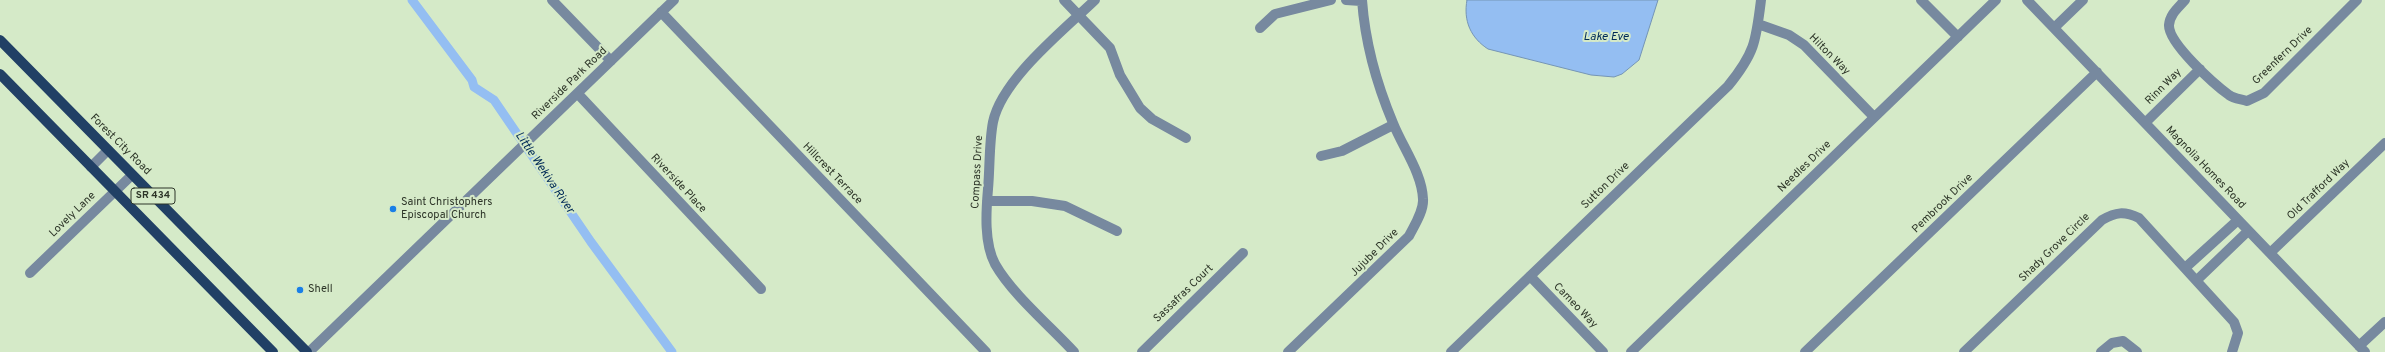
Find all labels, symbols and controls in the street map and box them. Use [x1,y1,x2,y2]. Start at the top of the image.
street label: Greenfern Drive [2250,24,2316,88]
water label: Lake Eve [1583,31,1629,45]
street label: Hilton Way [1806,32,1852,78]
street label: Riverside Park Road [530,45,610,123]
street label: Rinn Way [2143,66,2185,108]
street label: Forest City Road [87,112,153,178]
street label: Magnolia Homes Road [2162,124,2248,212]
water label: Little Wekiva River [511,129,577,217]
street label: Compass Drive [969,135,987,209]
street label: Needles Drive [1776,138,1834,196]
street label: Hillcrest Terrace [799,140,865,208]
street label: Riverside Place [647,152,709,216]
street label: Old Trafford Way [2285,157,2353,223]
street label: Sutton Drive [1579,160,1633,212]
street label: Pembrook Drive [1910,172,1976,236]
road number: SR 434 [131,188,175,204]
street label: Lovely Lane [47,190,99,240]
place label: Saint Christophers Episcopal Church [401,196,493,222]
marker: Saint Christophers Episcopal Church [388,204,398,214]
street label: Shady Grove Circle [2017,211,2093,285]
street label: Jujube Drive [1348,226,1402,280]
street label: Sassafras Court [1151,262,1217,326]
street label: Cameo Way [1550,281,1600,331]
place label: Shell [308,283,333,297]
marker: Shell [295,285,305,295]

